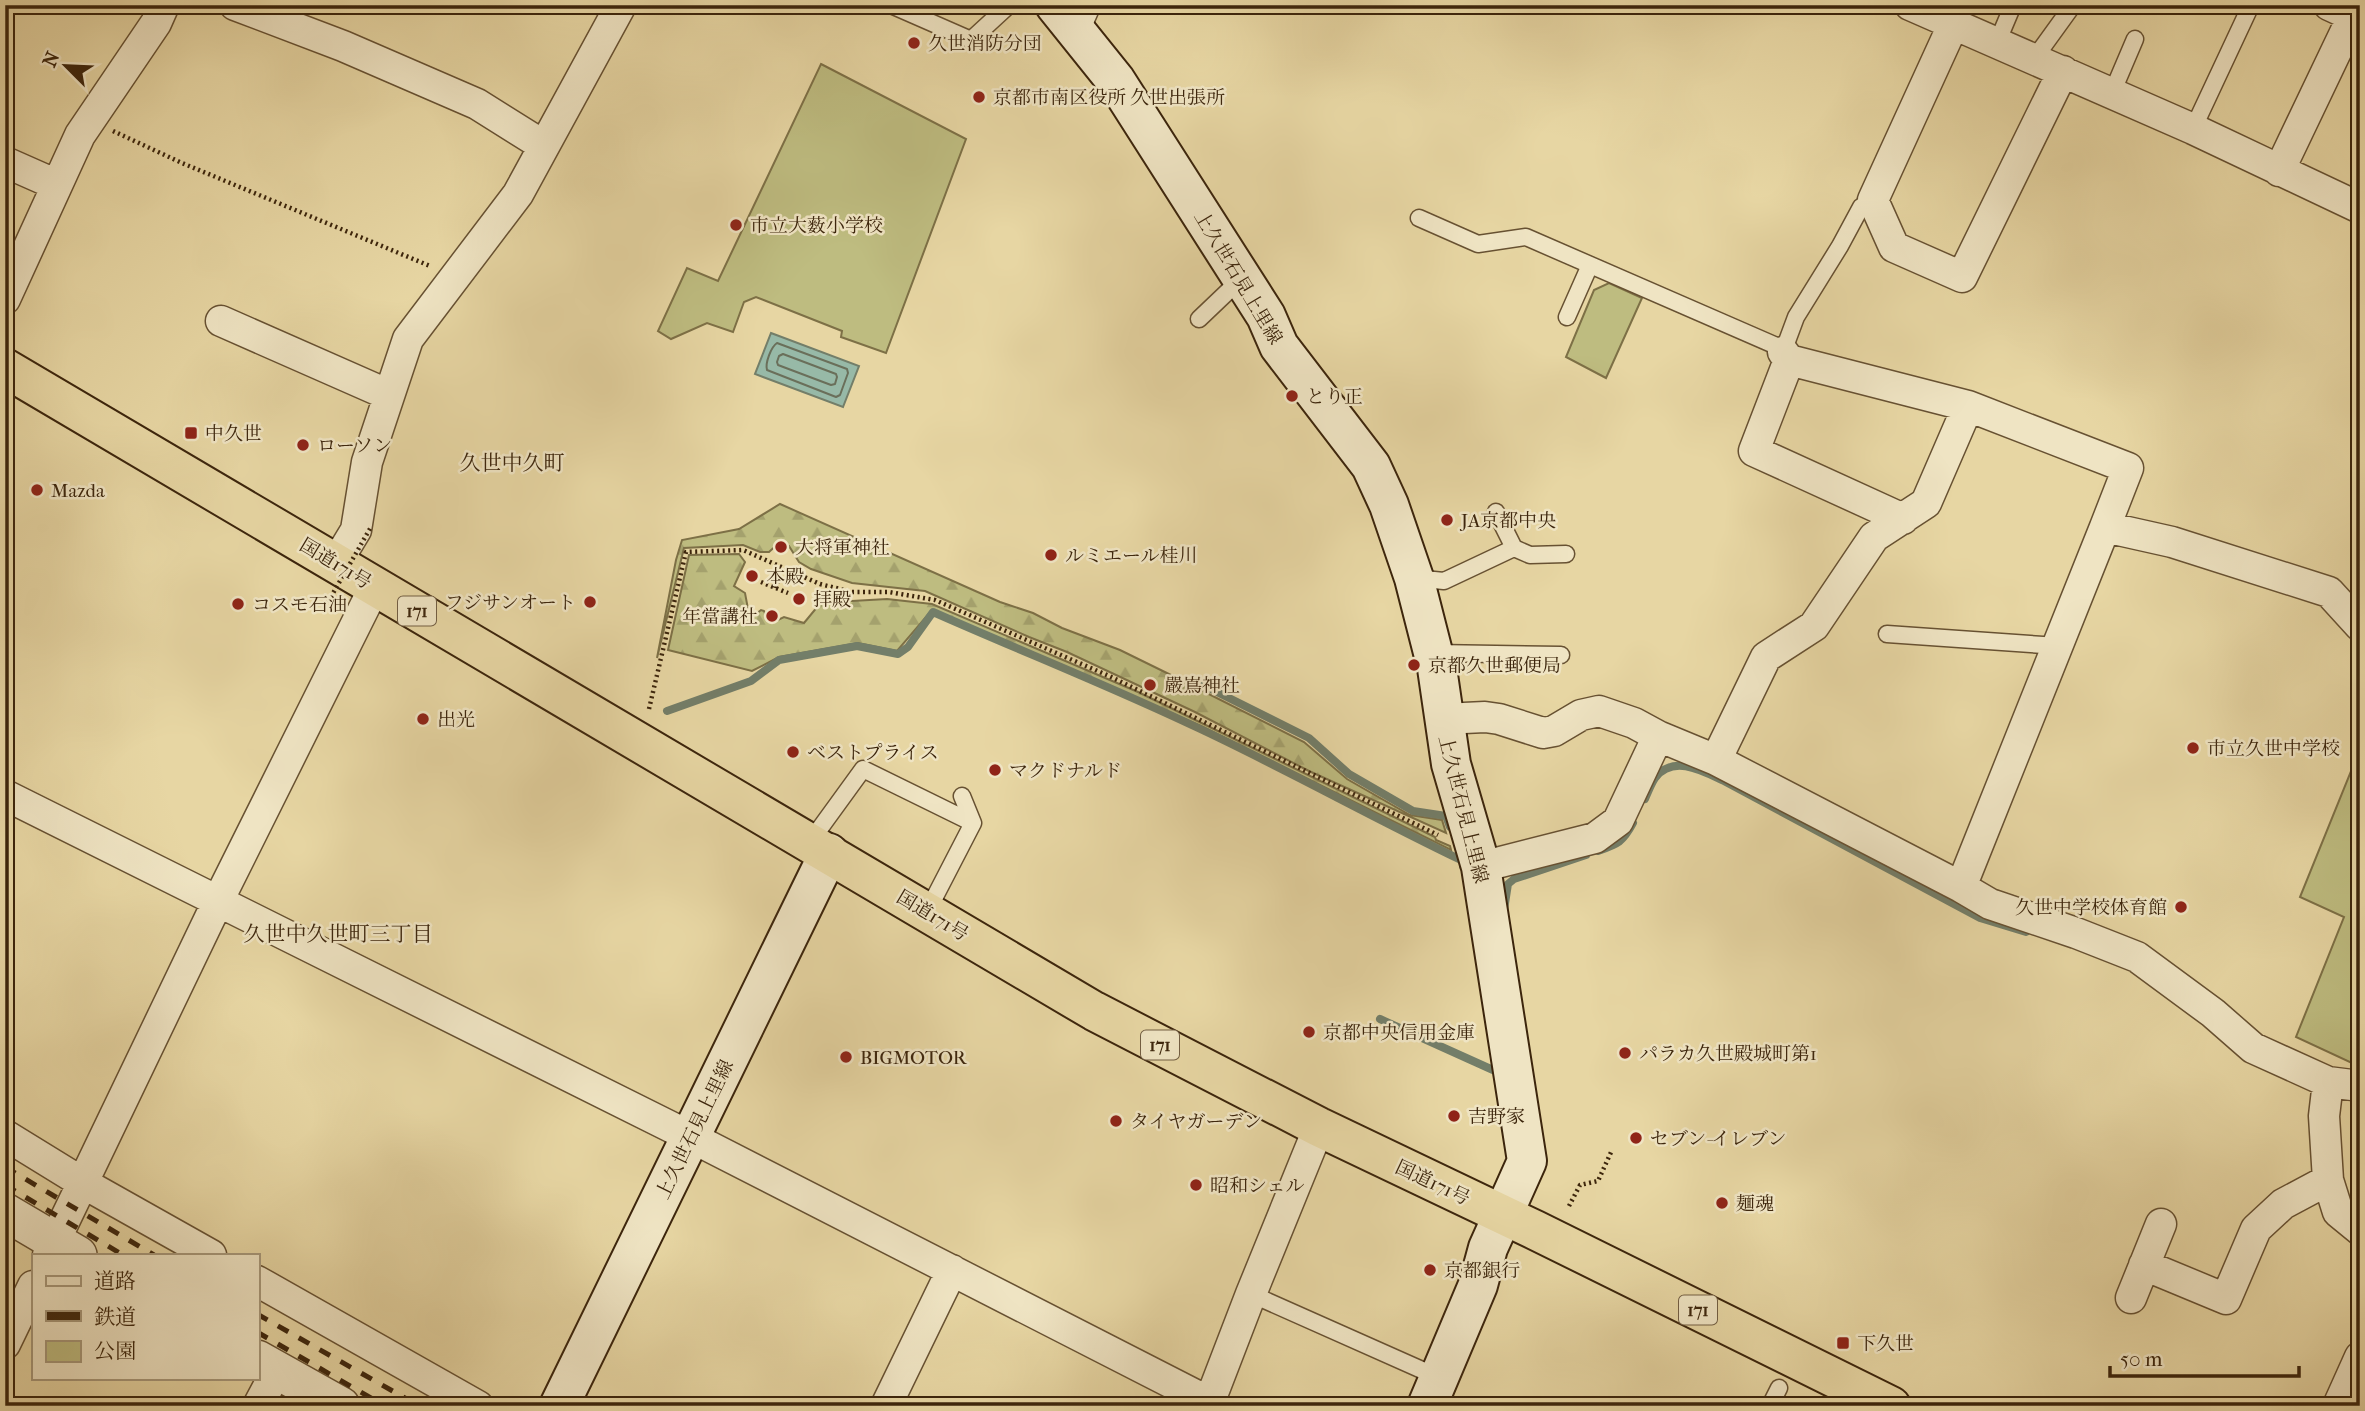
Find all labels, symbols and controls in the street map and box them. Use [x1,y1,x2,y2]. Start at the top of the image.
north arrow [32,32,102,102]
place label: 久世消防分団 [928,33,1042,55]
marker: 久世消防分団 [906,35,922,51]
text: N [38,48,65,71]
place label: 京都市南区役所 久世出張所 [993,87,1225,109]
marker: 京都市南区役所 久世出張所 [971,89,987,105]
street label: 上久世石見上里線 [1190,207,1287,348]
place label: 市立大薮小学校 [750,215,883,237]
marker: 市立大薮小学校 [728,217,744,233]
place label: とり正 [1306,386,1363,408]
marker: とり正 [1284,388,1300,404]
place label: 中久世 [205,423,262,445]
marker: 中久世 [183,425,199,441]
place label: ローソン [317,435,392,457]
marker: ローソン [295,437,311,453]
district label: 久世中久町 [460,451,565,475]
place label: Mazda [51,480,105,502]
marker: Mazda [29,482,45,498]
place label: JA京都中央 [1459,510,1556,532]
marker: JA京都中央 [1439,512,1455,528]
street label: 国道171号 [296,534,375,594]
place label: 大将軍神社 [795,537,890,559]
marker: 大将軍神社 [773,539,789,555]
place label: ルミエール桂川 [1065,545,1198,567]
marker: ルミエール桂川 [1043,547,1059,563]
place label: 本殿 [766,566,804,588]
marker: 本殿 [744,568,760,584]
place label: 拝殿 [813,589,851,611]
marker: 拝殿 [791,591,807,607]
place label: フジサンオート [445,592,576,614]
place label: コスモ石油 [252,594,347,616]
marker: フジサンオート [582,594,598,610]
marker: コスモ石油 [230,596,246,612]
road number: 171 [398,596,436,626]
place label: 年當講社 [682,606,758,628]
marker: 年當講社 [764,608,780,624]
place label: 京都久世郵便局 [1428,655,1561,677]
marker: 京都久世郵便局 [1406,657,1422,673]
place label: 嚴嶌神社 [1164,675,1240,697]
marker: 嚴嶌神社 [1142,677,1158,693]
place label: 出光 [437,709,475,731]
marker: 出光 [415,711,431,727]
street label: 上久世石見上里線 [1434,733,1492,886]
place label: 市立久世中学校 [2207,738,2340,760]
marker: 市立久世中学校 [2185,740,2201,756]
place label: ベストプライス [807,742,939,764]
marker: ベストプライス [785,744,801,760]
place label: マクドナルド [1009,760,1122,782]
marker: マクドナルド [987,762,1003,778]
street label: 国道171号 [893,886,972,946]
place label: 久世中学校体育館 [2015,897,2167,919]
marker: 久世中学校体育館 [2173,899,2189,915]
district label: 久世中久世町三丁目 [244,922,433,946]
place label: 京都中央信用金庫 [1323,1022,1475,1044]
marker: 京都中央信用金庫 [1301,1024,1317,1040]
road number: 171 [1141,1030,1179,1060]
place label: パラカ久世殿城町第1 [1639,1043,1817,1065]
marker: パラカ久世殿城町第1 [1617,1045,1633,1061]
place label: BIGMOTOR [860,1047,968,1069]
marker: BIGMOTOR [838,1049,854,1065]
street label: 上久世石見上里線 [652,1056,738,1203]
place label: 吉野家 [1468,1106,1525,1128]
marker: 吉野家 [1446,1108,1462,1124]
place label: タイヤガーデン [1130,1111,1262,1133]
marker: タイヤガーデン [1108,1113,1124,1129]
place label: セブン-イレブン [1650,1128,1786,1150]
marker: セブン-イレブン [1628,1130,1644,1146]
street label: 国道171号 [1392,1156,1473,1210]
place label: 昭和シェル [1210,1175,1305,1197]
marker: 昭和シェル [1188,1177,1204,1193]
place label: 麺魂 [1736,1193,1774,1215]
marker: 麺魂 [1714,1195,1730,1211]
legend [32,1254,259,1380]
place label: 京都銀行 [1444,1260,1520,1282]
marker: 京都銀行 [1422,1262,1438,1278]
text: 道路 [94,1269,136,1293]
road number: 171 [1679,1296,1717,1324]
text: 鉄道 [94,1305,136,1329]
place label: 下久世 [1857,1333,1914,1355]
scale bar [2110,1334,2298,1378]
marker: 下久世 [1835,1335,1851,1351]
text: 公園 [94,1339,136,1363]
text: 50 m [2120,1347,2163,1371]

